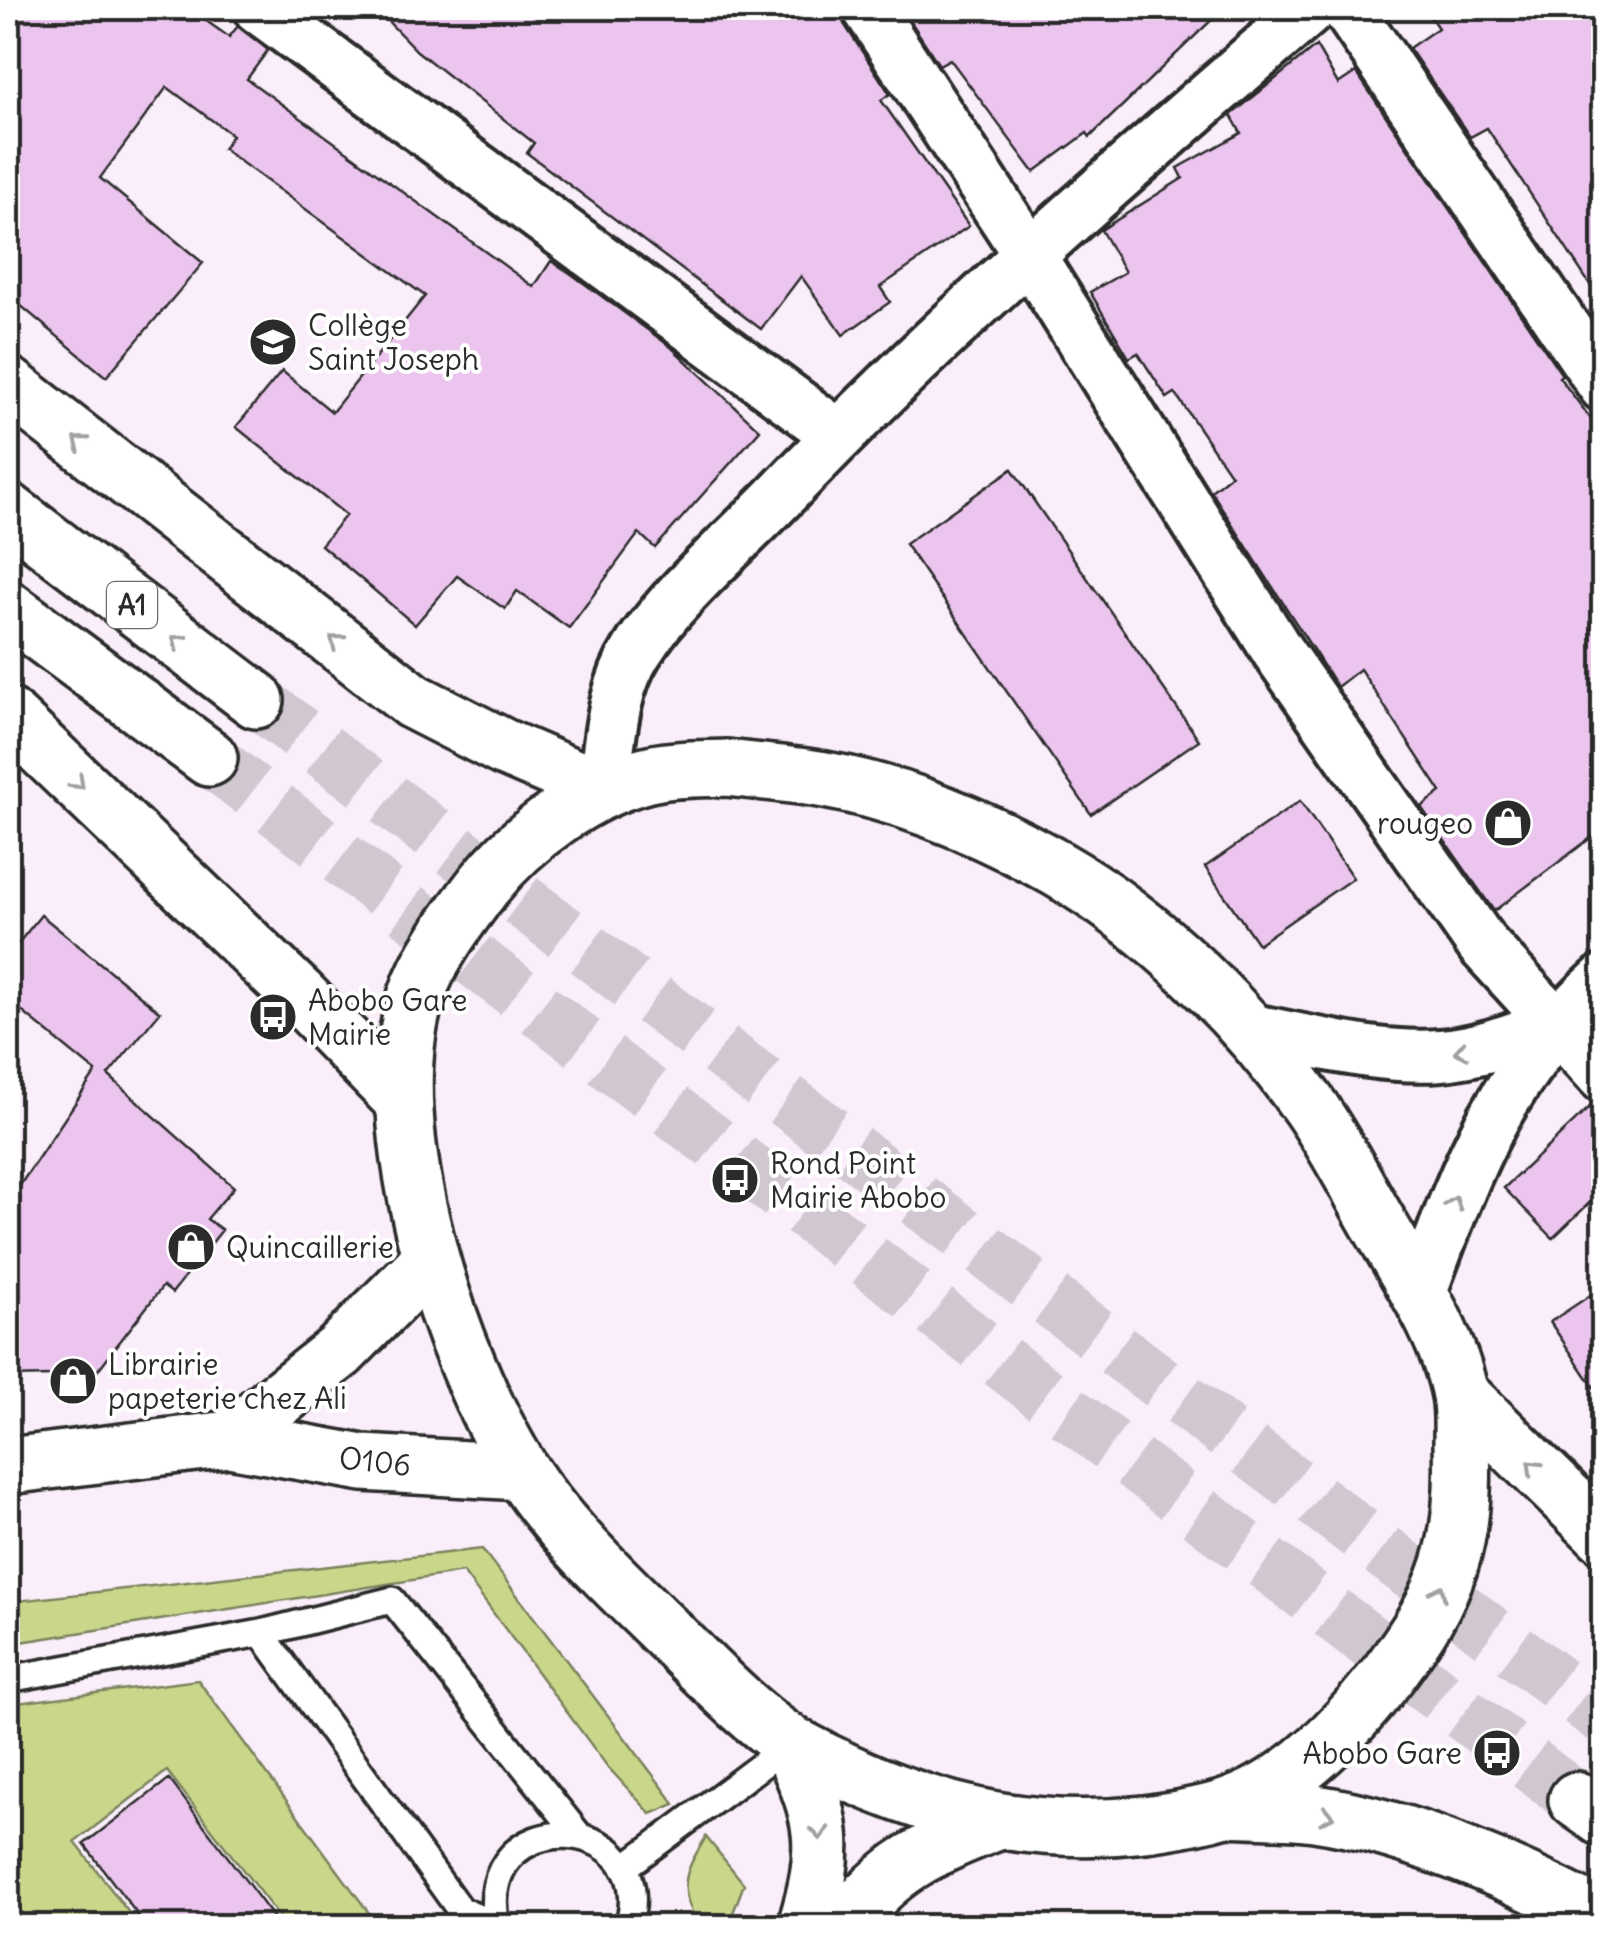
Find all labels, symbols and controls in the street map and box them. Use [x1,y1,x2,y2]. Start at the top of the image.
place label: Collège Saint Joseph [308,306,479,378]
school or university icon: Collège Saint Joseph [247,316,299,368]
one-way arrow [73,436,91,454]
road number: A1 [107,582,157,628]
one-way arrow [171,635,189,652]
one-way arrow [330,636,348,653]
one-way arrow [66,772,85,790]
shop icon: rougeo [1482,797,1534,849]
place label: rougeo [1377,804,1473,842]
place label: Abobo Gare Mairie [308,981,468,1053]
bus stop icon: Abobo Gare Mairie [247,991,299,1043]
one-way arrow [1453,1040,1469,1061]
place label: Rond Point Mairie Abobo [770,1144,946,1216]
bus stop icon: Rond Point Mairie Abobo [709,1154,761,1206]
one-way arrow [1442,1195,1462,1213]
shop icon: Quincaillerie [165,1221,217,1273]
place label: Quincaillerie [226,1228,394,1266]
place label: Librairie papeterie chez Ali [108,1345,347,1417]
shop icon: Librairie papeterie chez Ali [47,1355,99,1407]
street label: O106 [337,1438,413,1484]
one-way arrow [1527,1461,1545,1479]
one-way arrow [1427,1584,1446,1602]
bus stop icon: Abobo Gare [1471,1727,1523,1779]
place label: Abobo Gare [1302,1734,1462,1772]
one-way arrow [1318,1805,1335,1826]
one-way arrow [809,1826,831,1842]

